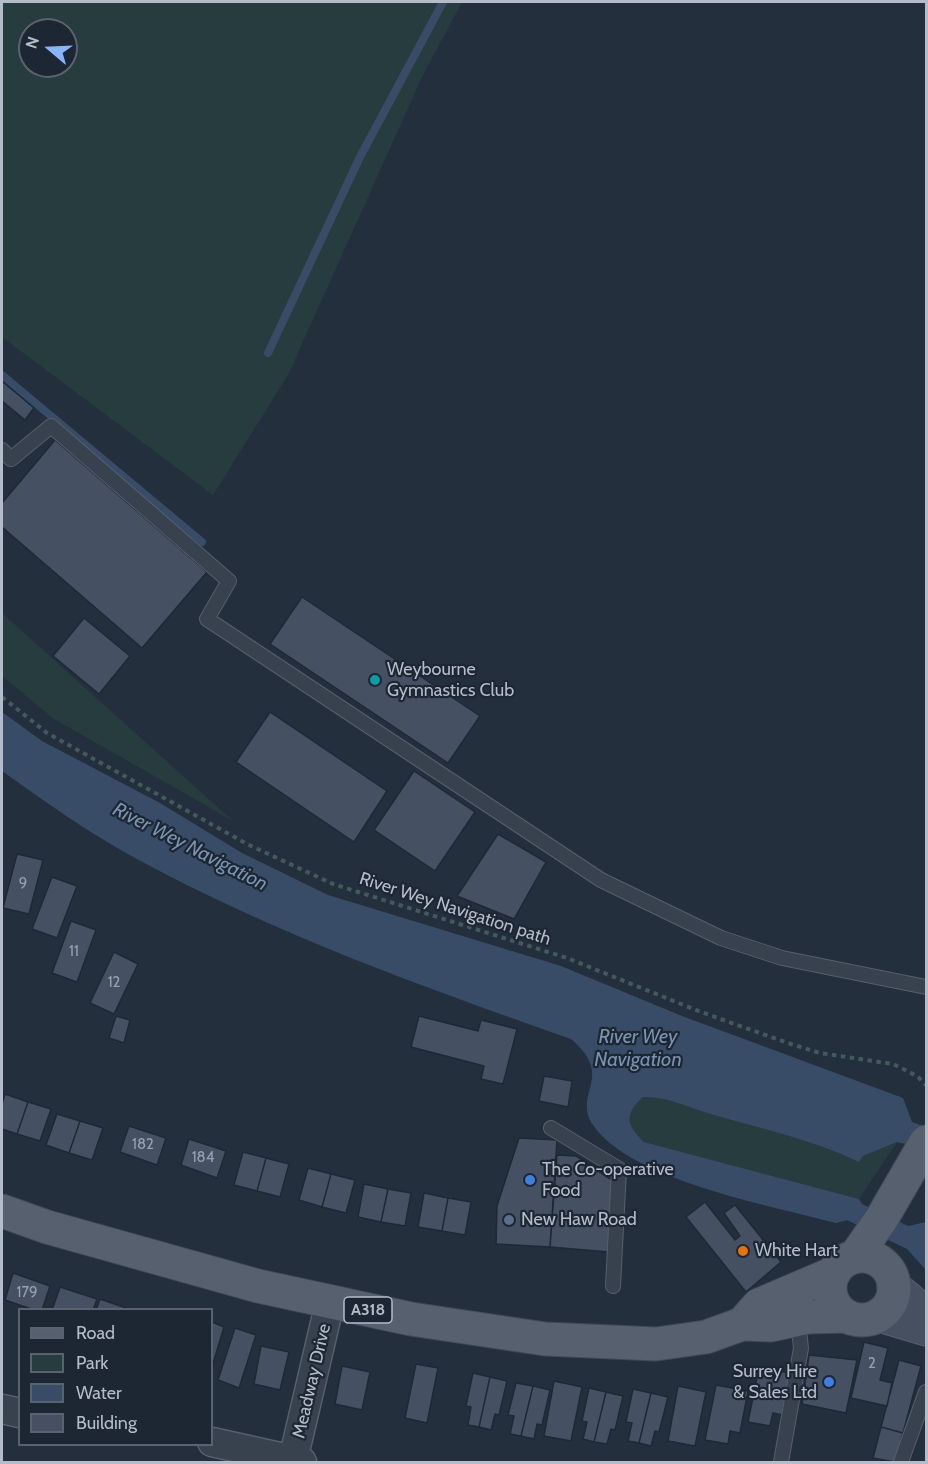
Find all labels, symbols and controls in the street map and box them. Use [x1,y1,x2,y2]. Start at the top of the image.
north arrow [18,18,78,78]
text: N [22,34,43,51]
place label: Weybourne Gymnastics Club [387,659,514,702]
marker: Weybourne Gymnastics Club [368,673,382,687]
water label: River Wey Navigation [109,798,271,896]
street label: River Wey Navigation path [357,868,553,950]
house number: 9 [19,875,27,893]
house number: 11 [69,943,79,961]
house number: 12 [108,974,120,992]
water label: River Wey Navigation [594,1025,682,1072]
house number: 182 [132,1136,154,1154]
house number: 184 [192,1149,214,1167]
place label: The Co-operative Food [542,1159,674,1202]
marker: The Co-operative Food [523,1173,537,1187]
place label: New Haw Road [521,1209,637,1231]
marker: New Haw Road [502,1213,516,1227]
place label: White Hart [755,1240,838,1262]
marker: White Hart [736,1244,750,1258]
house number: 179 [17,1284,37,1302]
road number: A318 [344,1297,392,1323]
legend [18,1308,213,1446]
text: Road [76,1322,115,1344]
street label: Meadway Drive [288,1322,336,1440]
text: Park [76,1352,108,1374]
house number: 2 [868,1355,876,1373]
place label: Surrey Hire & Sales Ltd [733,1361,817,1404]
marker: Surrey Hire & Sales Ltd [822,1375,836,1389]
text: Water [76,1382,122,1404]
text: Building [76,1412,137,1434]

